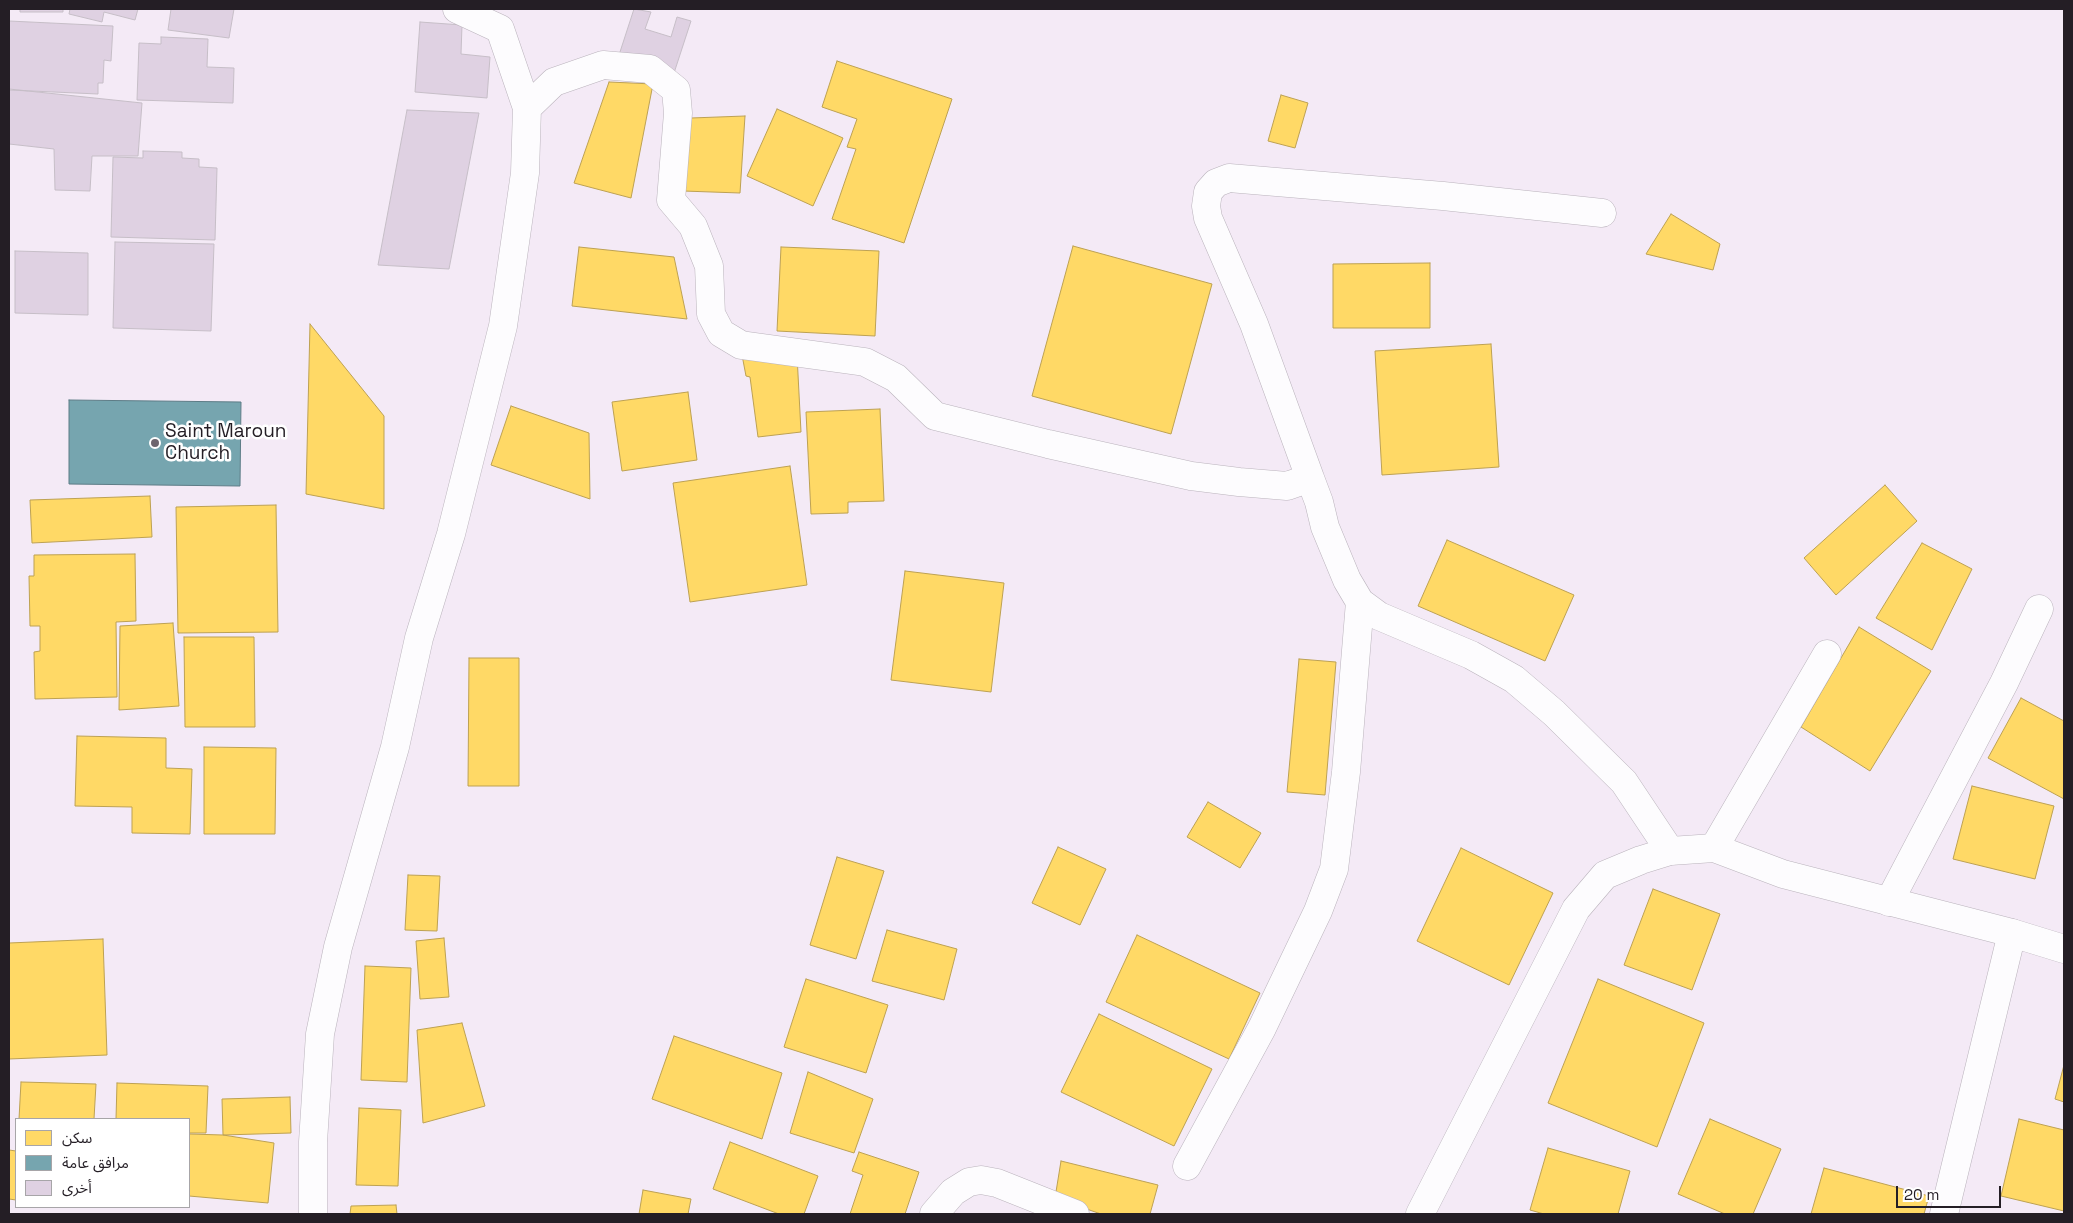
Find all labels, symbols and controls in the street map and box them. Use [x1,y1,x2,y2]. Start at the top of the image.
place label: Saint Maroun Church [165,421,286,465]
marker: Saint Maroun Church [149,437,161,449]
legend [15,1118,190,1208]
text: سكن [62,1128,92,1147]
text: مرافق عامة [62,1153,129,1172]
scale bar [1898,1176,2003,1208]
text: أخرى [62,1178,92,1197]
text: 20 m [1904,1185,1939,1204]

